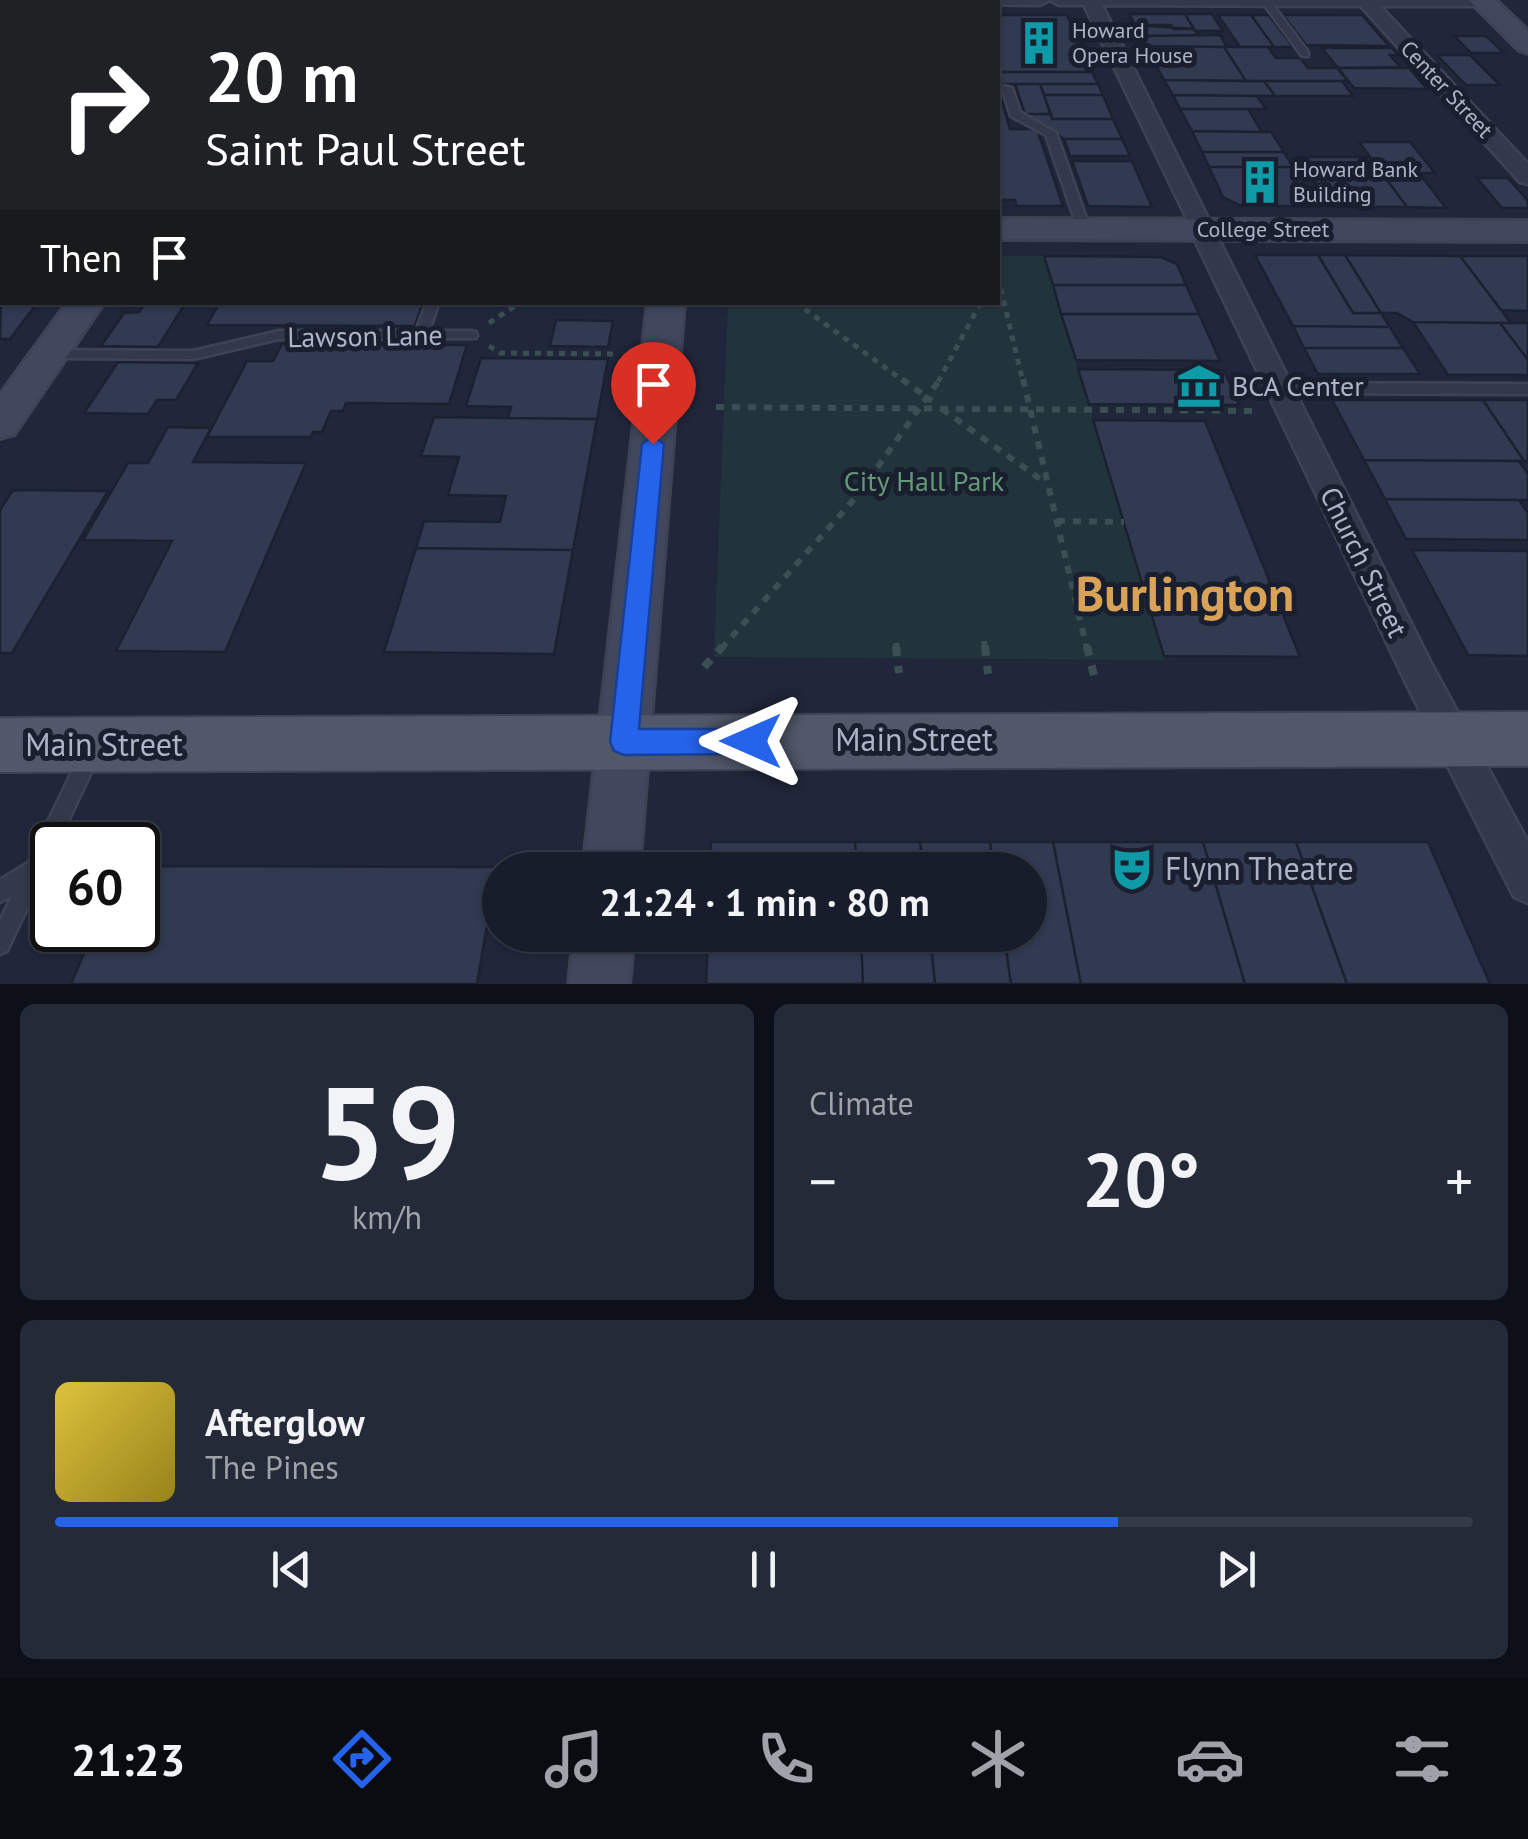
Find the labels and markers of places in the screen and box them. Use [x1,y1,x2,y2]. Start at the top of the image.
place label: Howard Opera House [1072,16,1193,69]
building icon: Howard Opera House [1015,19,1063,67]
place label: Howard Bank Building [1293,155,1418,208]
building icon: Howard Bank Building [1236,158,1284,206]
pin [611,342,696,445]
museum icon: BCA Center [1175,362,1223,410]
place label: BCA Center [1232,367,1364,404]
theatre icon: Flynn Theatre [1108,845,1156,893]
place label: Flynn Theatre [1165,847,1354,889]

